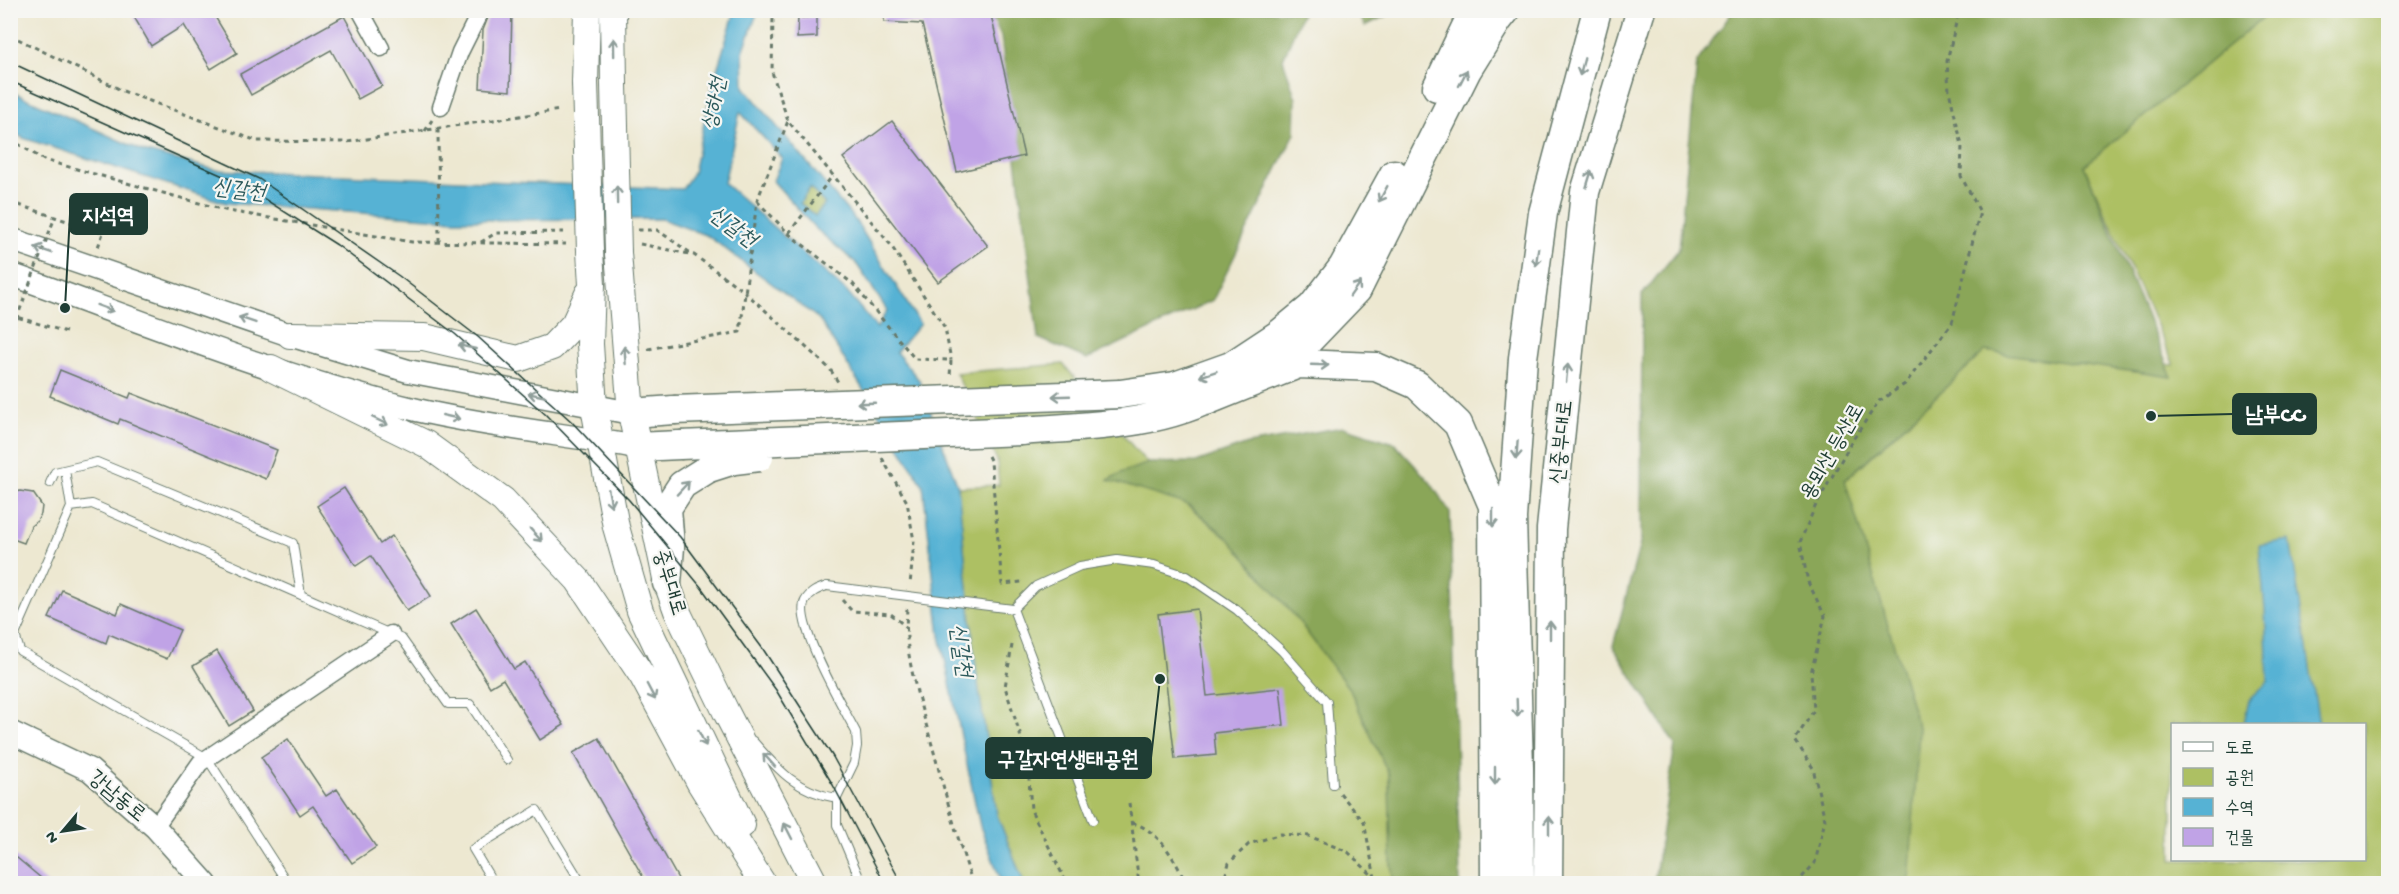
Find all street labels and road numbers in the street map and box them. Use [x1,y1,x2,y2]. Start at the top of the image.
street label: 신중부대로 [1547,399,1580,486]
street label: 용뫼산 등산로 [1797,400,1871,505]
street label: 중부대로 [646,547,689,619]
street label: 강남동로 [82,766,150,829]

